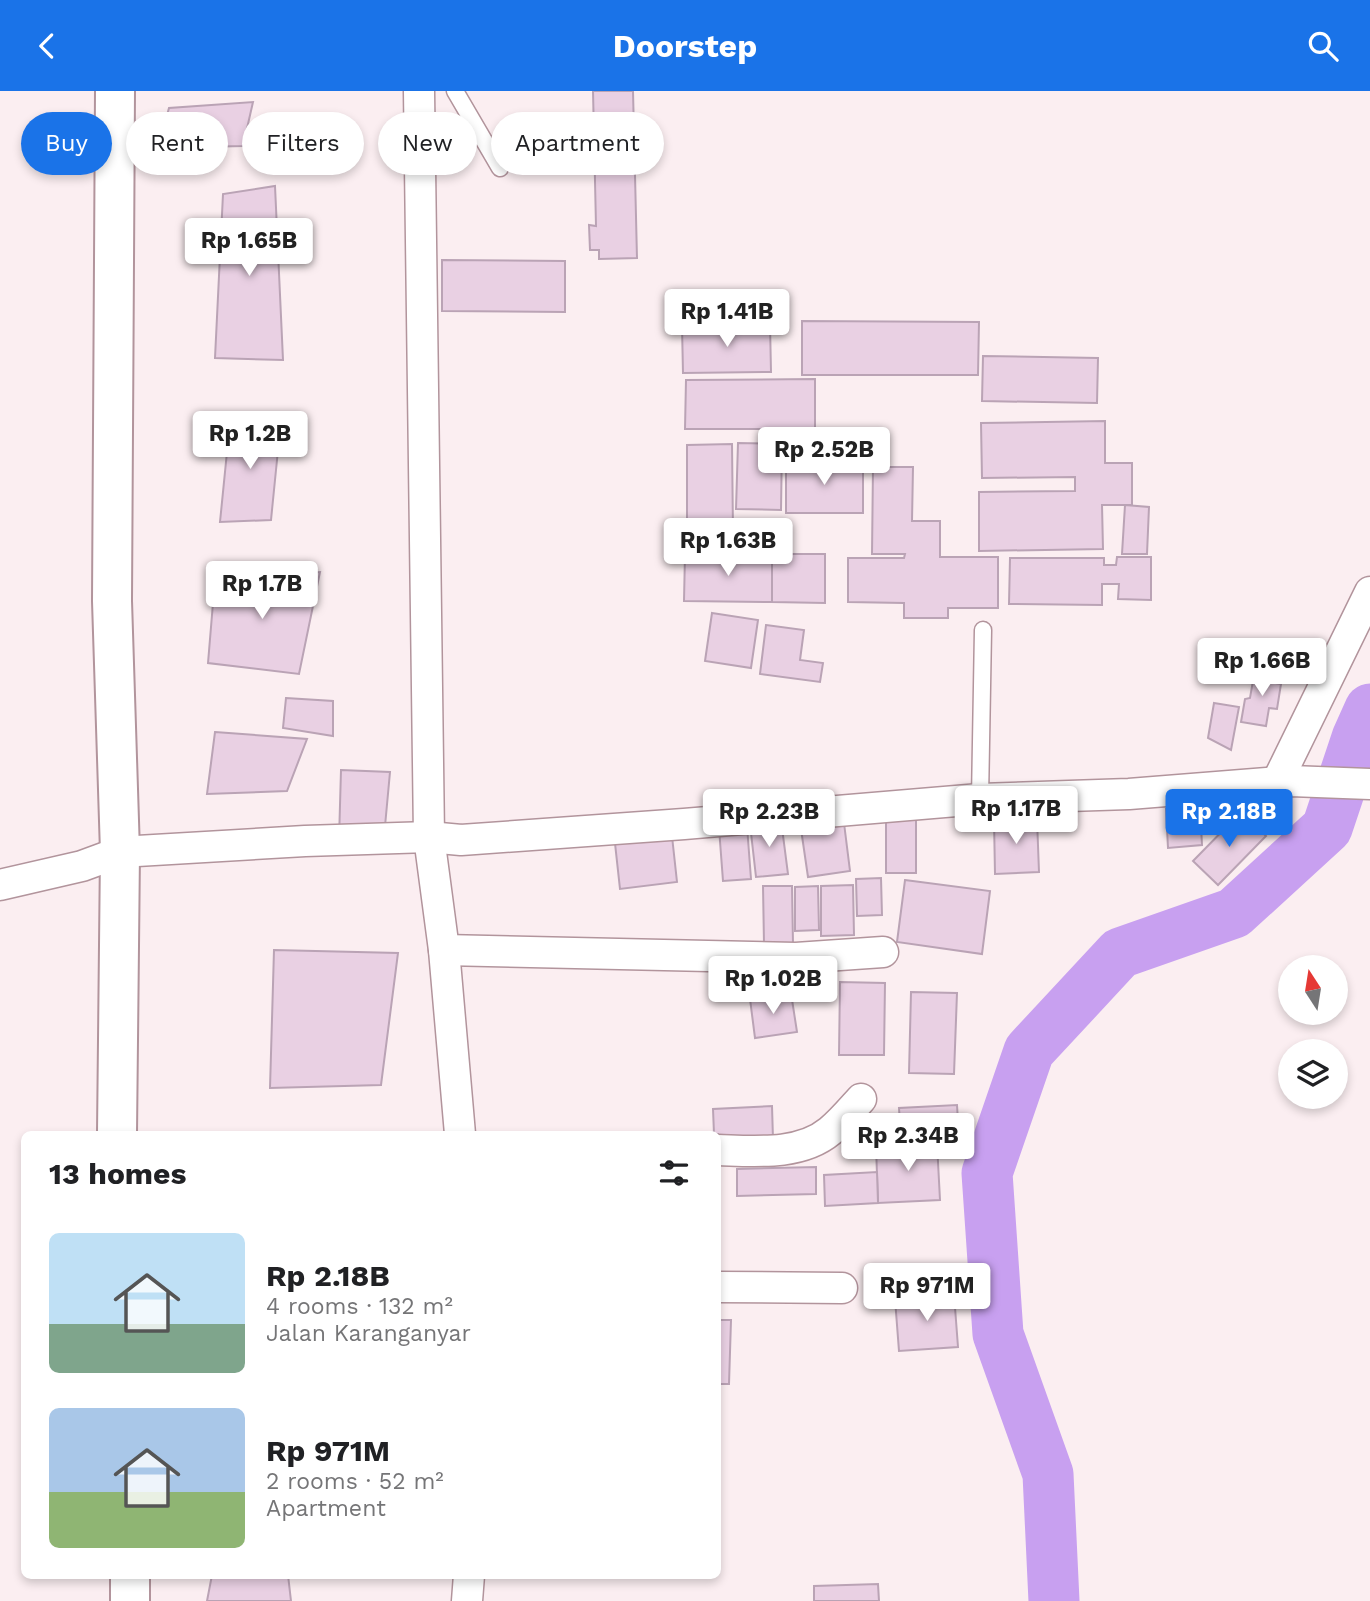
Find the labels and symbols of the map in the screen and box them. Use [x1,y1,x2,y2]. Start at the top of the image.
pin: Rp 1.65B [177,219,321,278]
pin: Rp 1.41B [655,289,799,349]
pin: Rp 1.2B [185,411,315,471]
pin: Rp 2.52B [752,427,896,487]
pin: Rp 1.63B [656,519,800,578]
pin: Rp 1.7B [197,561,327,621]
pin: Rp 1.66B [1190,639,1334,698]
pin: Rp 1.17B [944,787,1088,846]
pin: Rp 2.23B [697,789,841,849]
pin: Rp 2.18B [1157,789,1301,849]
north arrow [1278,955,1348,1025]
pin: Rp 1.02B [701,957,845,1016]
pin: Rp 2.34B [836,1114,980,1173]
pin: Rp 971M [862,1263,992,1323]

